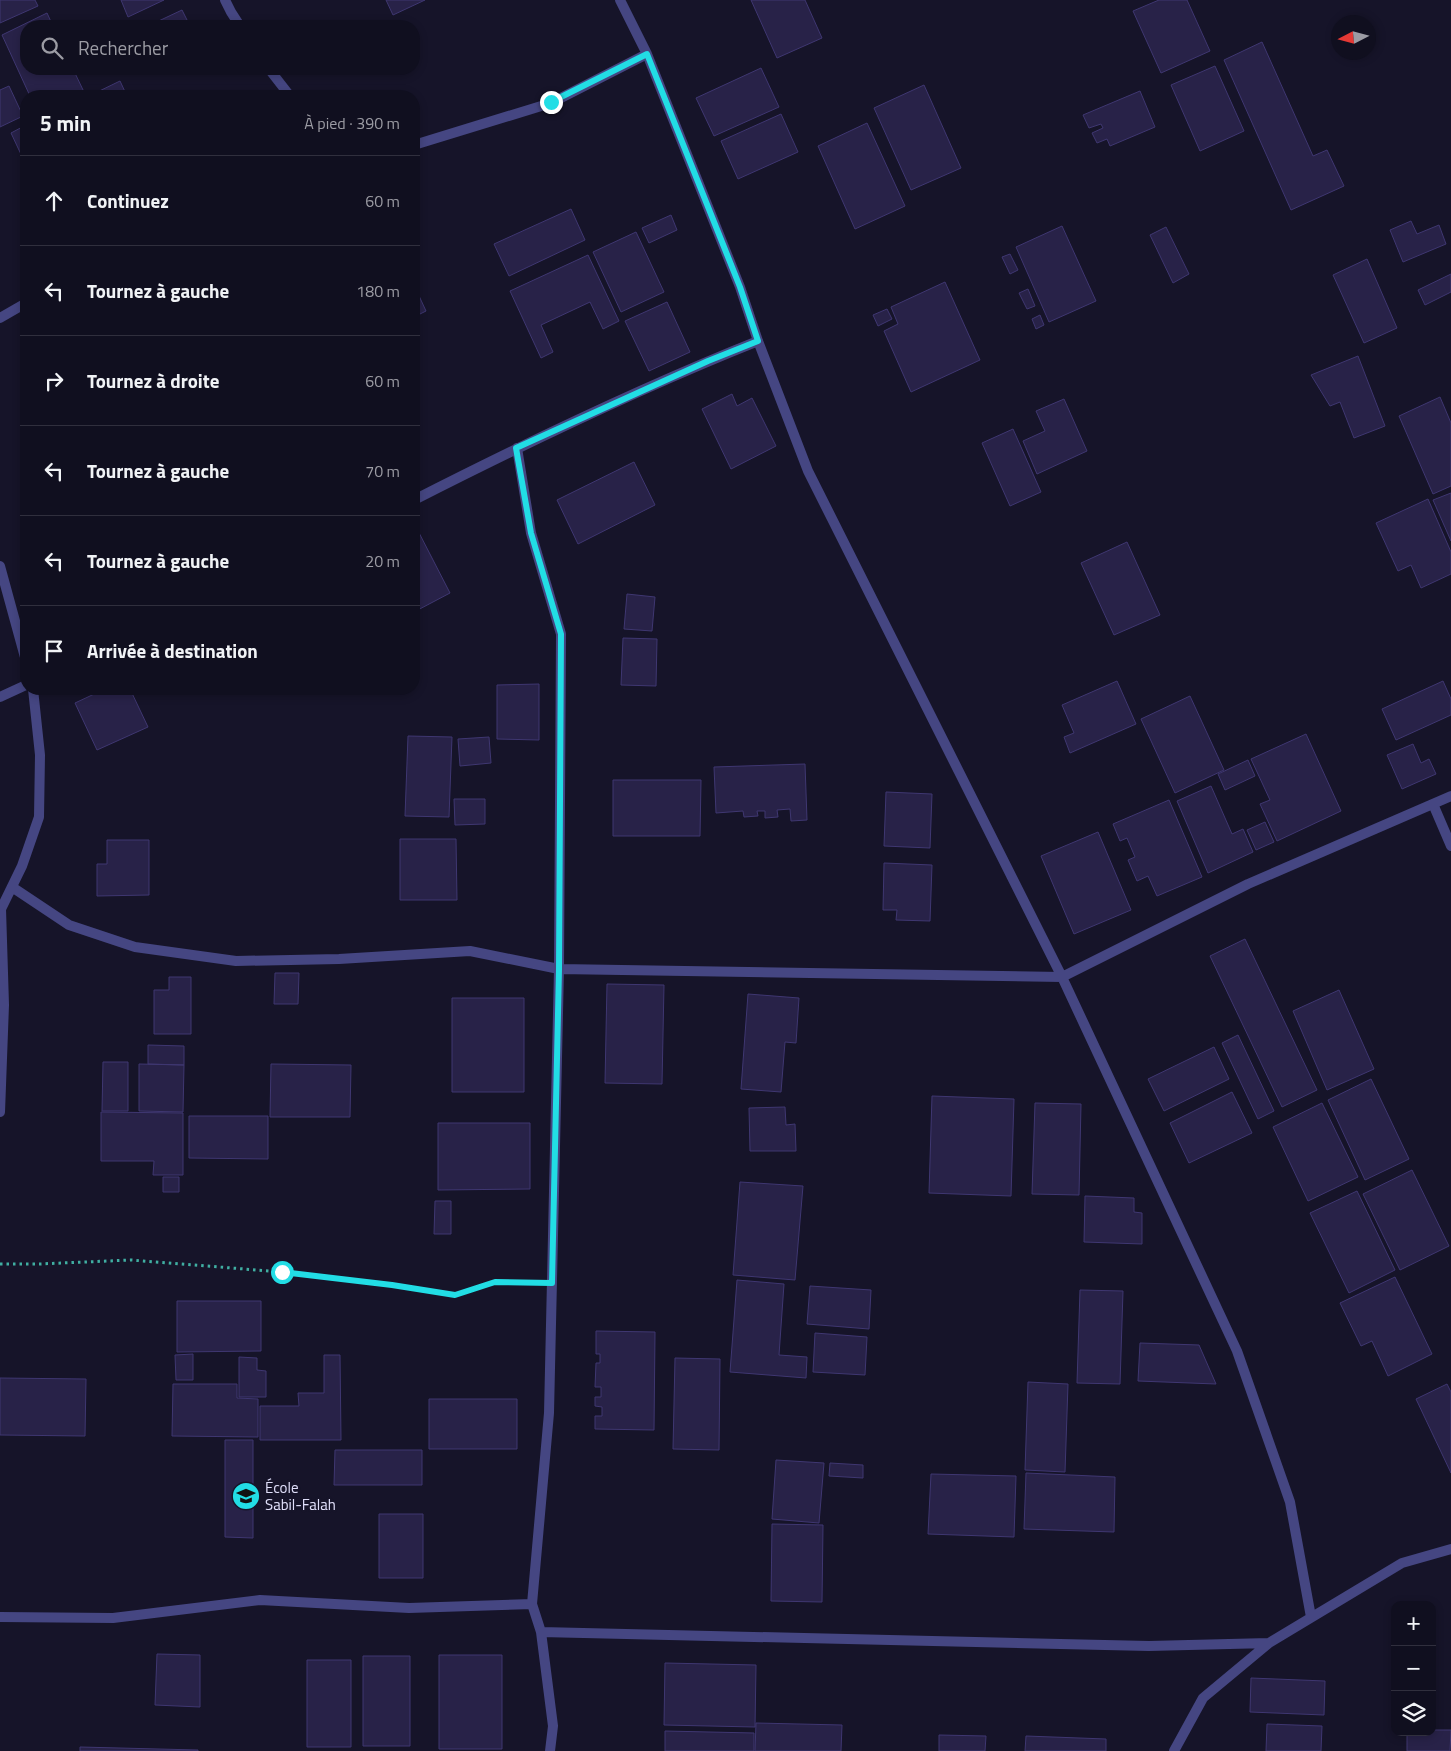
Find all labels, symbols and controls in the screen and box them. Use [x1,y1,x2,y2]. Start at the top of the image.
north arrow [1331,15,1376,60]
search box [20,20,420,75]
text: Rechercher [78,33,168,62]
icon: search [38,34,66,62]
route end [540,91,563,114]
text: 5 min [40,107,91,139]
text: À pied · 390 m [304,111,400,135]
text: Continuez [87,186,169,215]
icon: ahead [40,187,68,215]
text: 60 m [365,189,400,213]
text: Tournez à gauche [87,276,229,305]
icon: left [40,277,68,305]
text: 180 m [356,279,400,303]
text: Tournez à droite [87,366,219,395]
icon: right [40,367,68,395]
text: 60 m [365,369,400,393]
text: Tournez à gauche [87,456,229,485]
icon: left [40,457,68,485]
text: 70 m [365,459,400,483]
text: Tournez à gauche [87,546,229,575]
icon: left [40,547,68,575]
text: 20 m [365,549,400,573]
text: Arrivée à destination [87,636,258,665]
icon: arrive [40,637,68,665]
route start [271,1261,294,1284]
place label: École Sabil-Falah [265,1476,336,1516]
school or university icon: École Sabil-Falah [231,1481,261,1511]
map controls [1391,1601,1436,1736]
button: + [1391,1601,1436,1646]
button: − [1391,1646,1436,1691]
button: layers [1391,1691,1436,1736]

